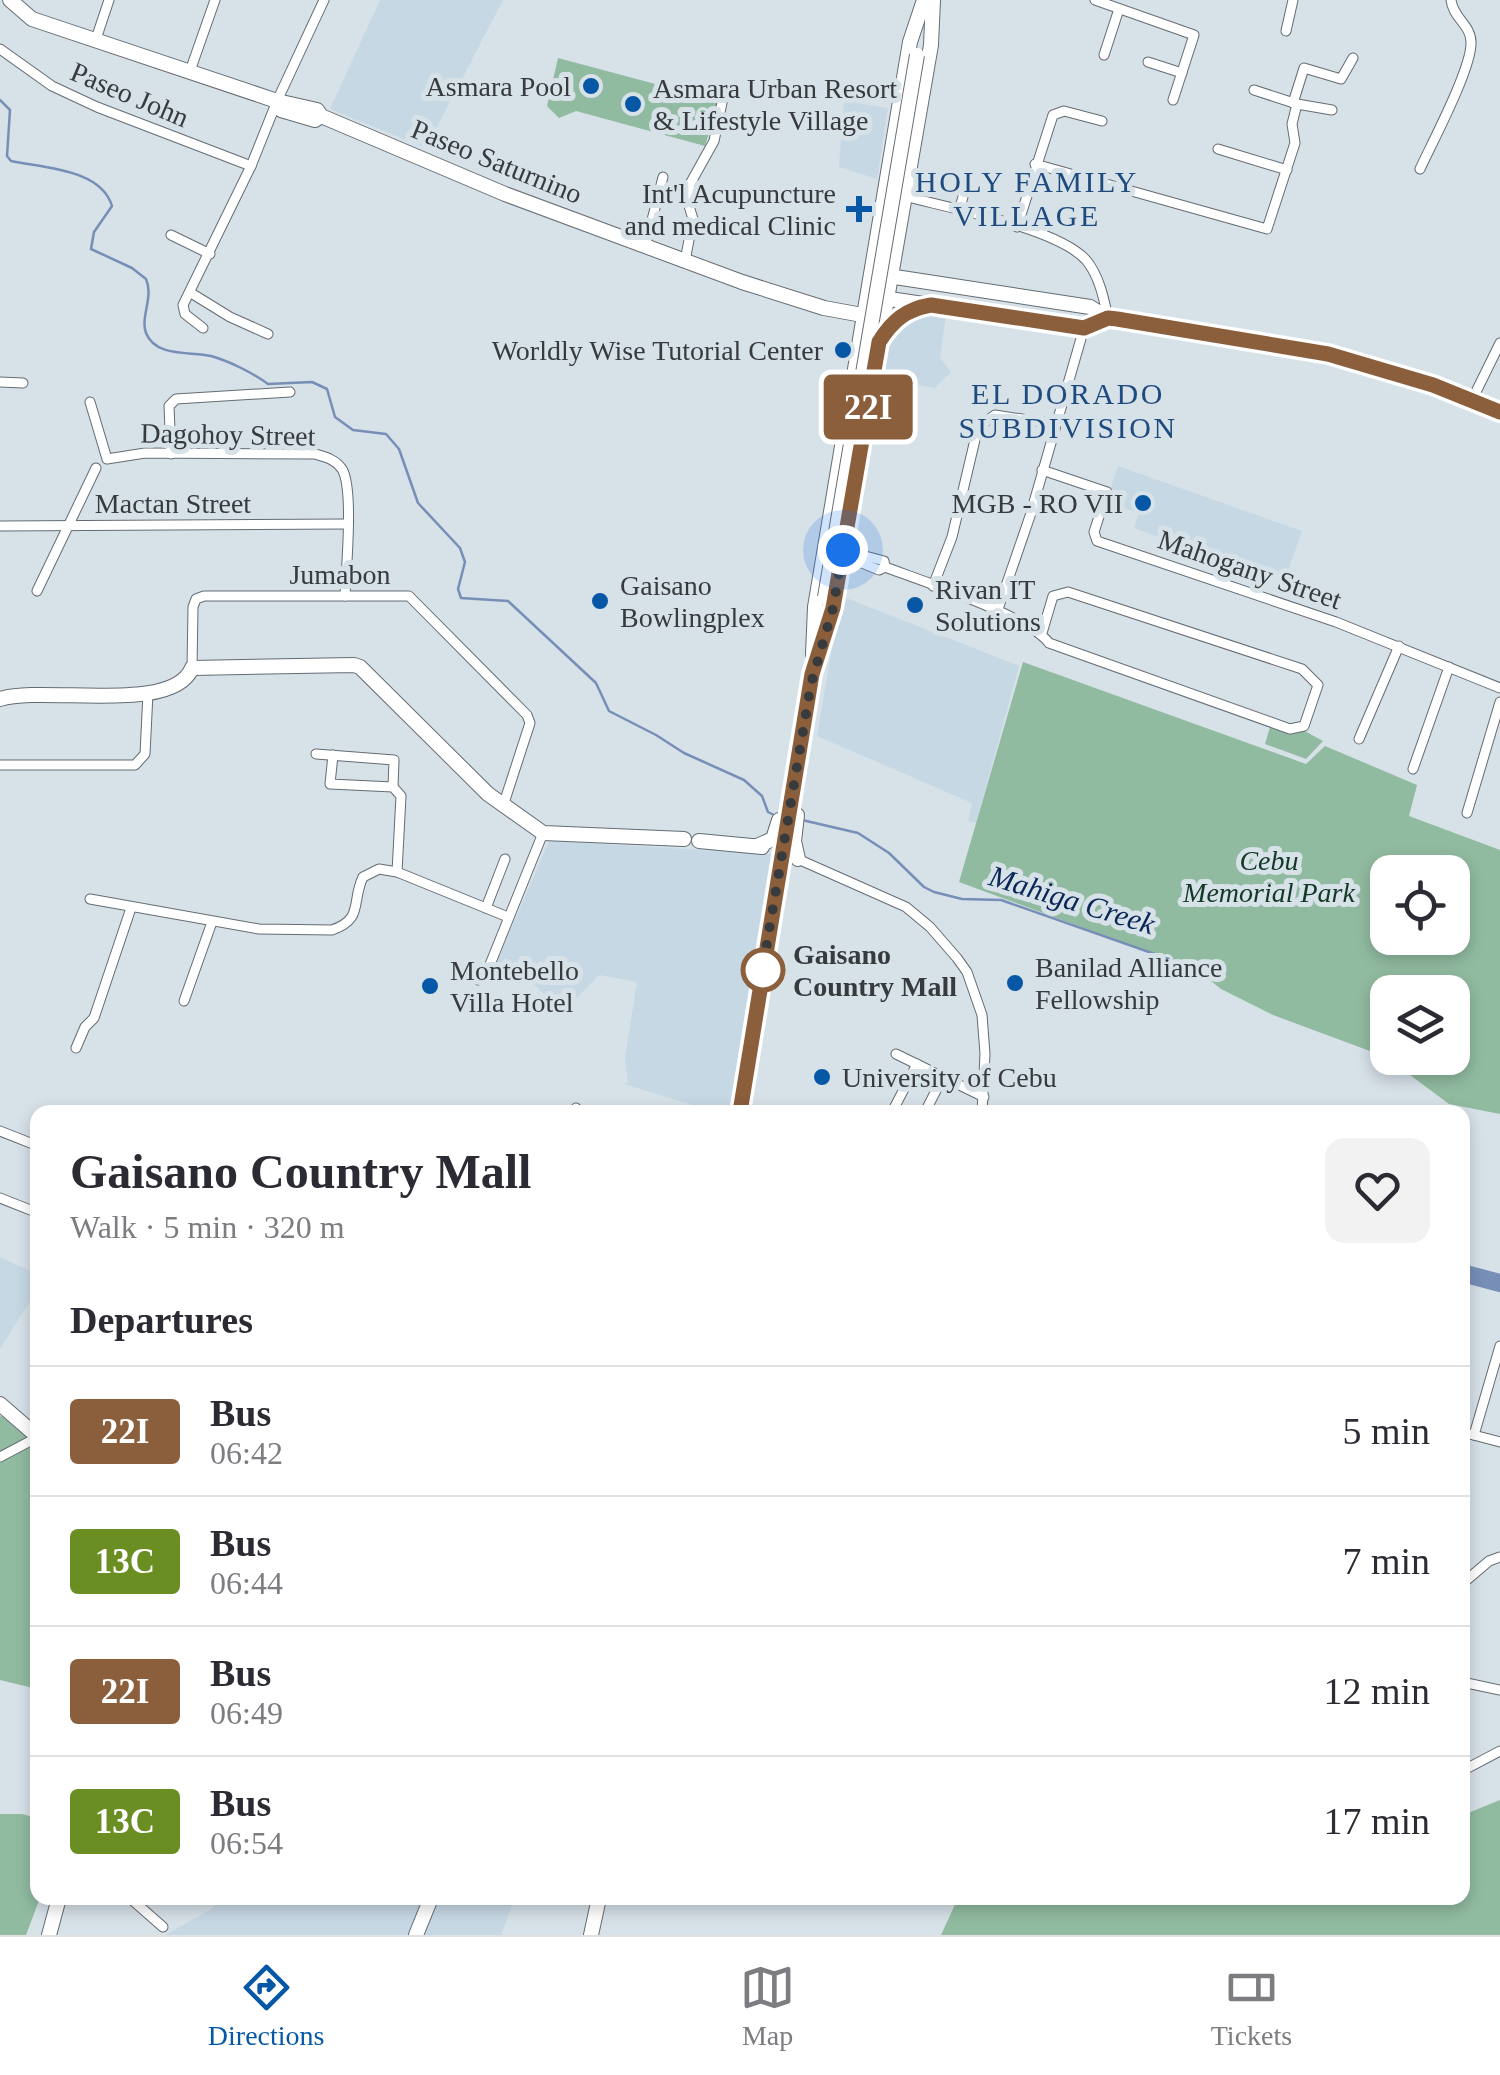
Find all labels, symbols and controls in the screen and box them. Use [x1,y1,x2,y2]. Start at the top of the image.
street label: Paseo John [66,56,194,133]
place label: Asmara Pool [426,71,571,102]
place label: Asmara Urban Resort & Lifestyle Village [653,73,897,136]
marker: Asmara Pool [580,75,602,97]
marker: Asmara Urban Resort & Lifestyle Village [622,93,644,115]
street label: Paseo Saturnino [407,113,587,210]
district label: HOLY FAMILY VILLAGE [915,165,1139,232]
place label: Int'l Acupuncture and medical Clinic [625,178,836,241]
marker: Int'l Acupuncture and medical Clinic [846,196,872,222]
place label: Worldly Wise Tutorial Center [492,335,824,366]
marker: Worldly Wise Tutorial Center [832,339,854,361]
line badge: 22I [810,374,926,440]
district label: EL DORADO SUBDIVISION [958,377,1178,444]
text: 22I [844,388,892,427]
street label: Dagohoy Street [140,417,316,452]
street label: Mactan Street [95,488,251,519]
place label: MGB - RO VII [952,488,1123,519]
marker: MGB - RO VII [1132,492,1154,514]
street label: Mahogany Street [1154,524,1346,615]
your location [818,525,868,575]
street label: Jumabon [289,559,391,590]
place label: Gaisano Bowlingplex [620,570,765,633]
place label: Rivan IT Solutions [935,574,1041,637]
marker: Gaisano Bowlingplex [589,590,611,612]
marker: Rivan IT Solutions [904,594,926,616]
park label: Cebu Memorial Park [1182,845,1355,908]
map controls [1370,855,1470,1075]
button: locate [1370,855,1470,955]
water label: Mahiga Creek [984,858,1160,941]
place label: Gaisano Country Mall [793,939,957,1002]
marker: Gaisano Country Mall [742,949,784,991]
place label: Banilad Alliance Fellowship [1035,952,1222,1015]
place label: Montebello Villa Hotel [450,955,579,1018]
marker: Banilad Alliance Fellowship [1004,972,1026,994]
marker: Montebello Villa Hotel [419,975,441,997]
button: layers [1370,975,1470,1075]
place label: University of Cebu [842,1062,1057,1093]
marker: University of Cebu [811,1066,833,1088]
button: heart [1325,1138,1430,1243]
text: Gaisano Country Mall [70,1145,531,1198]
text: Walk · 5 min · 320 m [70,1209,345,1245]
text: Departures [70,1299,253,1341]
text: Bus [210,1392,271,1434]
text: 5 min [1342,1410,1430,1452]
text: 22I [101,1412,149,1451]
text: 06:42 [210,1435,283,1471]
text: Bus [210,1522,271,1564]
text: 7 min [1342,1540,1430,1582]
text: 13C [95,1542,155,1581]
text: 06:44 [210,1565,283,1601]
text: Bus [210,1652,271,1694]
text: 12 min [1323,1670,1430,1712]
text: 22I [101,1672,149,1711]
text: 06:49 [210,1695,283,1731]
text: Bus [210,1782,271,1824]
text: 17 min [1323,1800,1430,1842]
text: 13C [95,1802,155,1841]
text: 06:54 [210,1825,283,1861]
tab: Directions [208,1960,324,2052]
tab: Map [740,1960,795,2052]
tab: Tickets [1211,1960,1292,2052]

